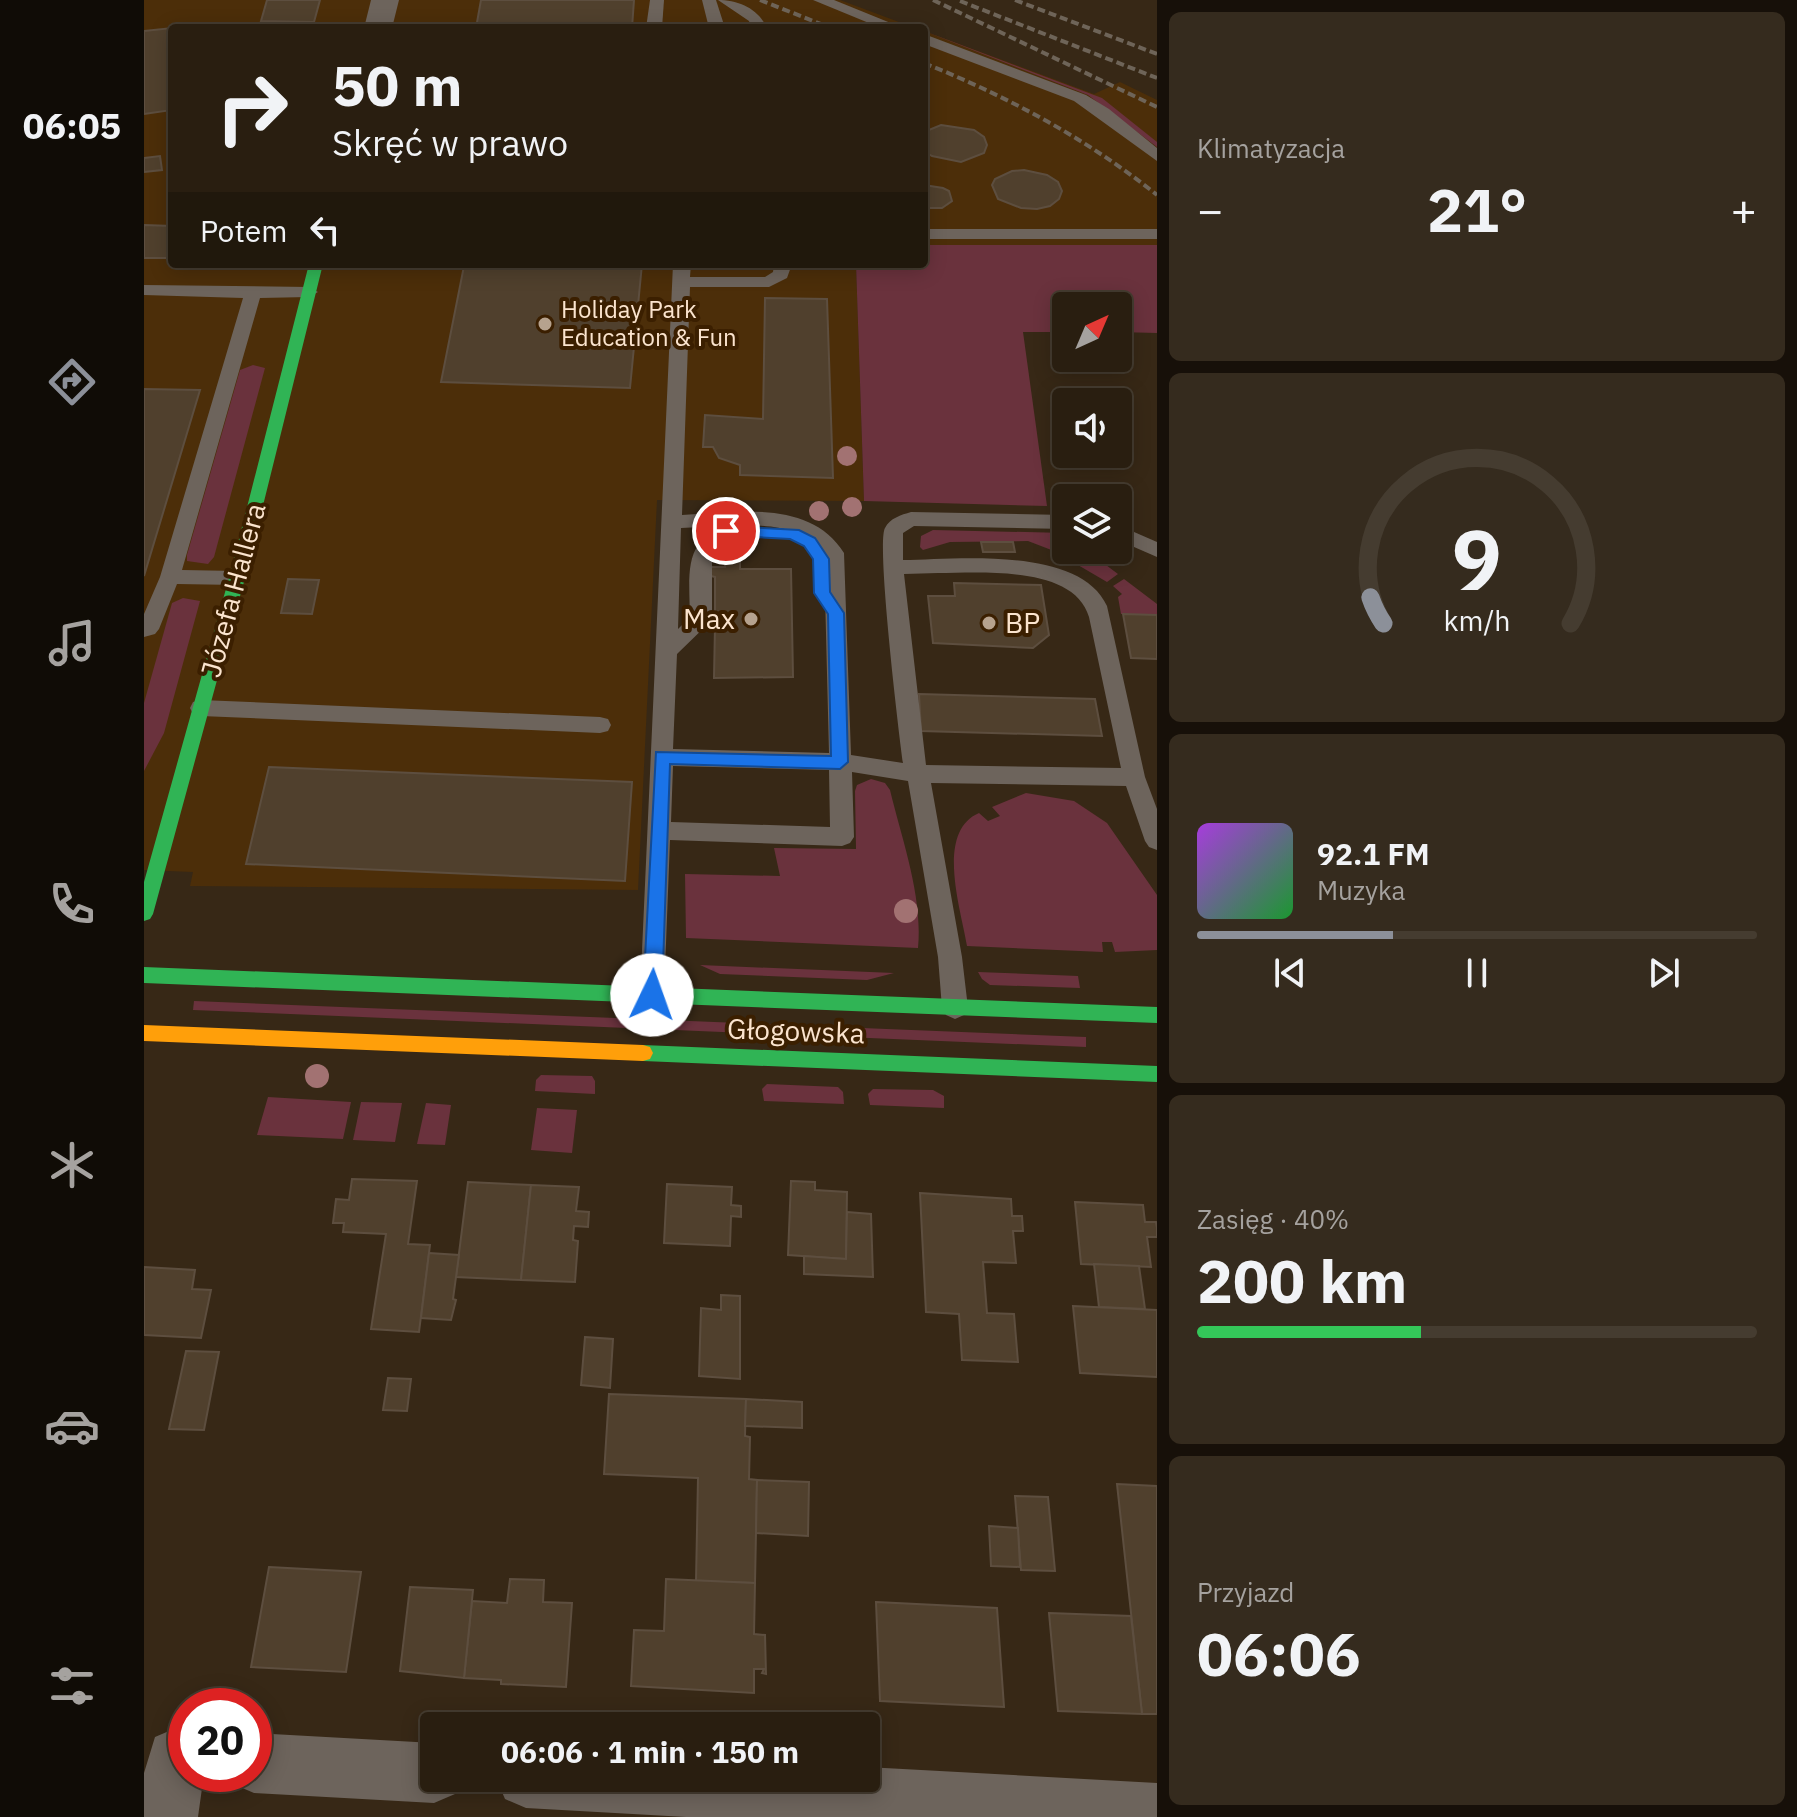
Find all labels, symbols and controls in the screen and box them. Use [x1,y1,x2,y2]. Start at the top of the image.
text: 50 m [332,49,462,121]
icon: right [200,56,304,160]
text: 06:05 [23,102,121,149]
text: Skręć w prawo [332,119,568,166]
text: Klimatyzacja [1197,131,1345,165]
text: 21° [1427,170,1527,249]
text: − [1197,181,1223,238]
text: + [1731,181,1757,238]
icon: left [303,208,347,252]
text: Potem [200,211,287,250]
north arrow [1052,292,1132,372]
map controls [1052,292,1132,564]
place label: Holiday Park Education & Fun [561,293,737,353]
marker: Holiday Park Education & Fun [536,315,554,333]
icon: directions [44,354,100,410]
button: sound [1052,388,1132,468]
button: layers [1052,484,1132,564]
pin [692,497,760,565]
street label: Józefa Hallera [191,499,274,681]
text: 9 [1452,504,1502,612]
icon: arrive [704,509,748,553]
place label: Max [683,600,735,637]
text: km/h [1443,602,1511,639]
place label: BP [1005,604,1040,641]
marker: Max [742,610,760,628]
marker: BP [980,614,998,632]
icon: music [44,615,100,671]
text: 92.1 FM [1317,834,1430,873]
text: Muzyka [1317,873,1405,907]
icon: phone [44,876,100,932]
icon: previous [1268,951,1312,995]
icon: pause [1455,951,1499,995]
icon: next [1642,951,1686,995]
position arrow [610,953,694,1037]
street label: Głogowska [727,1010,866,1051]
icon: climate [44,1137,100,1193]
text: Zasięg · 40% [1197,1202,1349,1236]
text: 200 km [1197,1241,1407,1320]
icon: car [44,1398,100,1454]
text: Przyjazd [1197,1575,1294,1609]
text: 06:06 [1197,1614,1361,1693]
icon: filters [44,1658,100,1714]
speed limit sign: 20 [168,1688,272,1792]
text: 06:06 · 1 min · 150 m [501,1732,799,1771]

